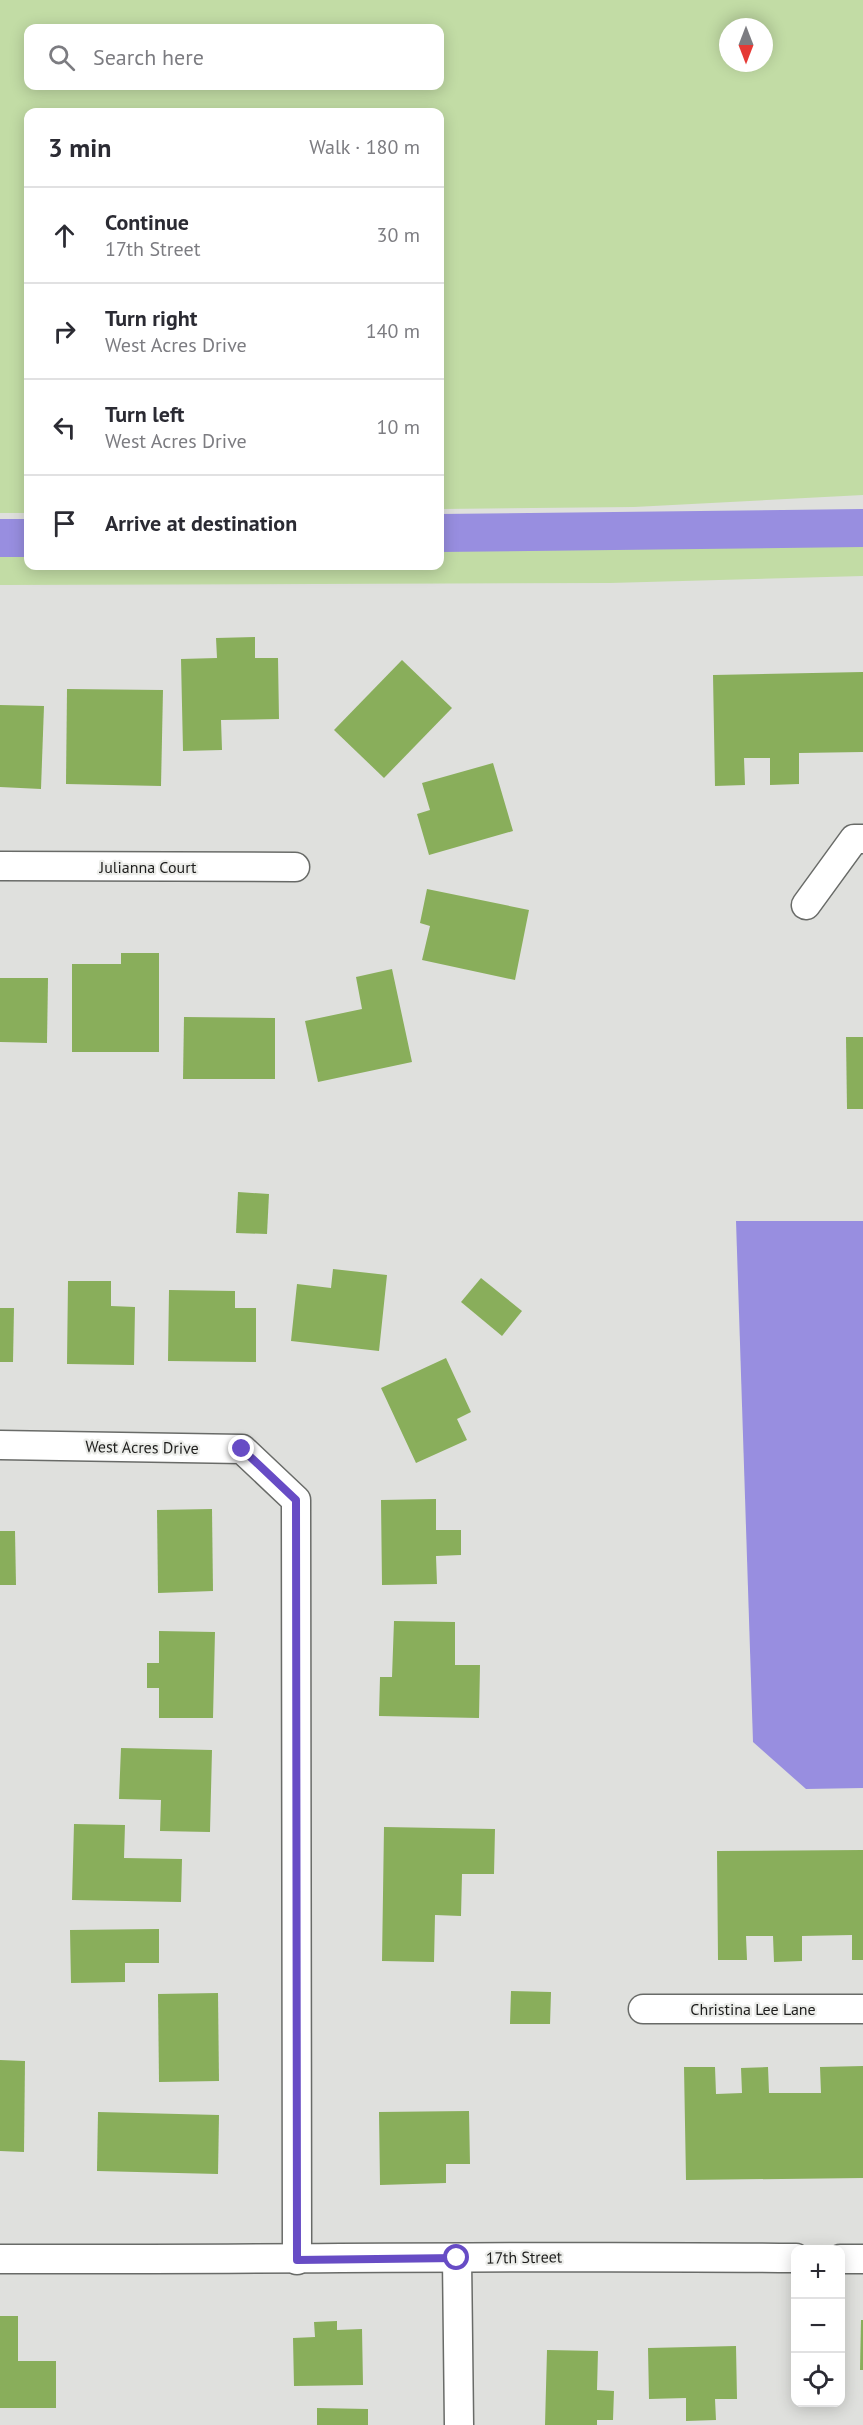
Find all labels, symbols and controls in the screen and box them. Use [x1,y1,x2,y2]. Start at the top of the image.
north arrow [719,18,773,72]
search box [24,24,444,90]
icon: search [45,41,78,74]
text: Search here [93,43,204,71]
text: 3 min [48,131,111,164]
text: Walk · 180 m [309,134,420,160]
text: Continue [105,208,189,236]
icon: ahead [48,219,81,252]
text: 30 m [377,222,420,248]
text: 17th Street [105,236,200,262]
text: Turn right [105,304,197,332]
icon: right [48,315,81,348]
text: 140 m [366,318,420,344]
text: West Acres Drive [105,332,247,358]
text: Turn left [105,400,185,428]
icon: left [48,411,81,444]
text: 10 m [377,414,420,440]
text: West Acres Drive [105,428,247,454]
icon: arrive [48,507,81,540]
text: Arrive at destination [105,509,297,537]
street label: Julianna Court [98,857,197,877]
route end [228,1435,254,1461]
street label: West Acres Drive [85,1436,199,1458]
street label: Christina Lee Lane [690,1999,816,2019]
route start [443,2244,469,2270]
map controls [791,2245,845,2407]
button: + [791,2245,845,2299]
street label: 17th Street [486,2246,563,2268]
button: − [791,2299,845,2353]
button: locate [791,2353,845,2407]

